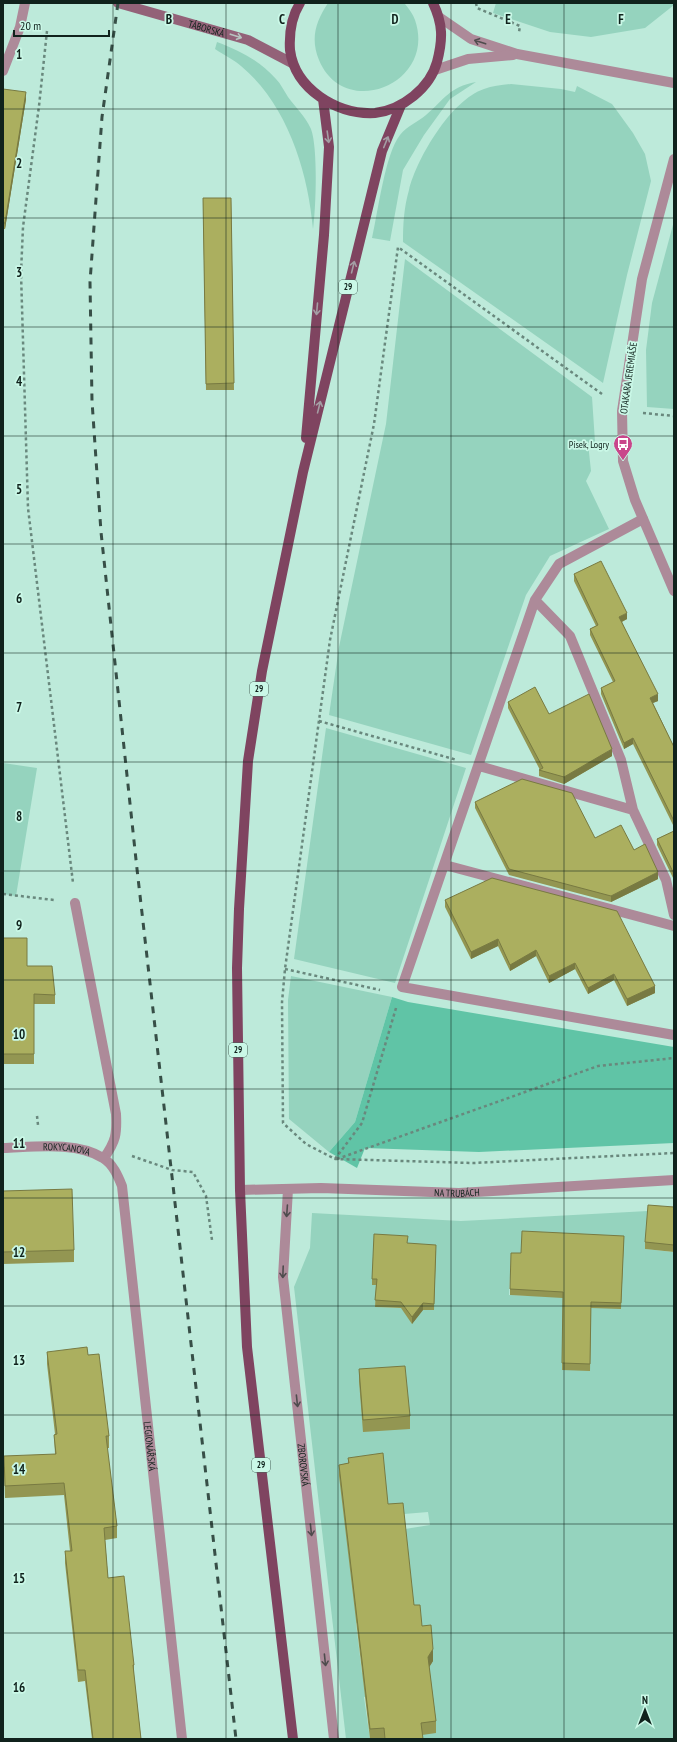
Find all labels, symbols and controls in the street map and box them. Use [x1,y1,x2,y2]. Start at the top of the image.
text: B [166,11,172,28]
text: C [279,11,285,28]
text: D [392,11,399,28]
text: E [505,11,511,28]
text: F [618,11,624,28]
scale bar [14,12,109,38]
street label: TÁBORSKÁ [187,17,226,40]
text: 20 m [20,18,41,33]
one-way arrow [230,33,243,40]
one-way arrow [473,38,486,45]
text: 1 [16,46,22,63]
one-way arrow [324,131,332,144]
one-way arrow [382,136,390,148]
text: 2 [16,155,22,172]
one-way arrow [350,261,357,274]
text: 3 [16,264,22,281]
road number: 29 [339,280,357,294]
one-way arrow [314,302,321,315]
street label: OTAKARA JEREMIÁŠE [617,341,640,415]
text: 4 [16,373,23,390]
one-way arrow [315,401,323,414]
bus stop icon: Písek, Logry [612,433,634,461]
place label: Písek, Logry [569,438,609,451]
text: 5 [16,481,22,498]
text: 6 [16,590,22,607]
road number: 29 [250,682,268,696]
text: 7 [16,699,22,716]
text: 8 [16,808,22,825]
text: 9 [16,917,22,934]
text: 10 [13,1026,25,1043]
road number: 29 [229,1043,247,1057]
text: 11 [13,1135,25,1152]
street label: ROKYCANOVA [43,1140,92,1159]
street label: NA TRUBÁCH [434,1186,480,1200]
one-way arrow [283,1204,290,1217]
text: 12 [13,1244,25,1261]
one-way arrow [280,1265,287,1278]
text: 13 [13,1352,25,1369]
one-way arrow [293,1394,300,1407]
street label: LEGIONÁŘSKÁ [141,1421,159,1472]
street label: ZBOROVSKÁ [294,1443,312,1487]
road number: 29 [252,1458,270,1472]
text: 14 [13,1461,26,1478]
one-way arrow [307,1523,315,1536]
text: 15 [13,1570,25,1587]
one-way arrow [322,1653,329,1666]
text: 16 [13,1679,25,1696]
north arrow [625,1690,665,1730]
text: N [642,1693,648,1707]

